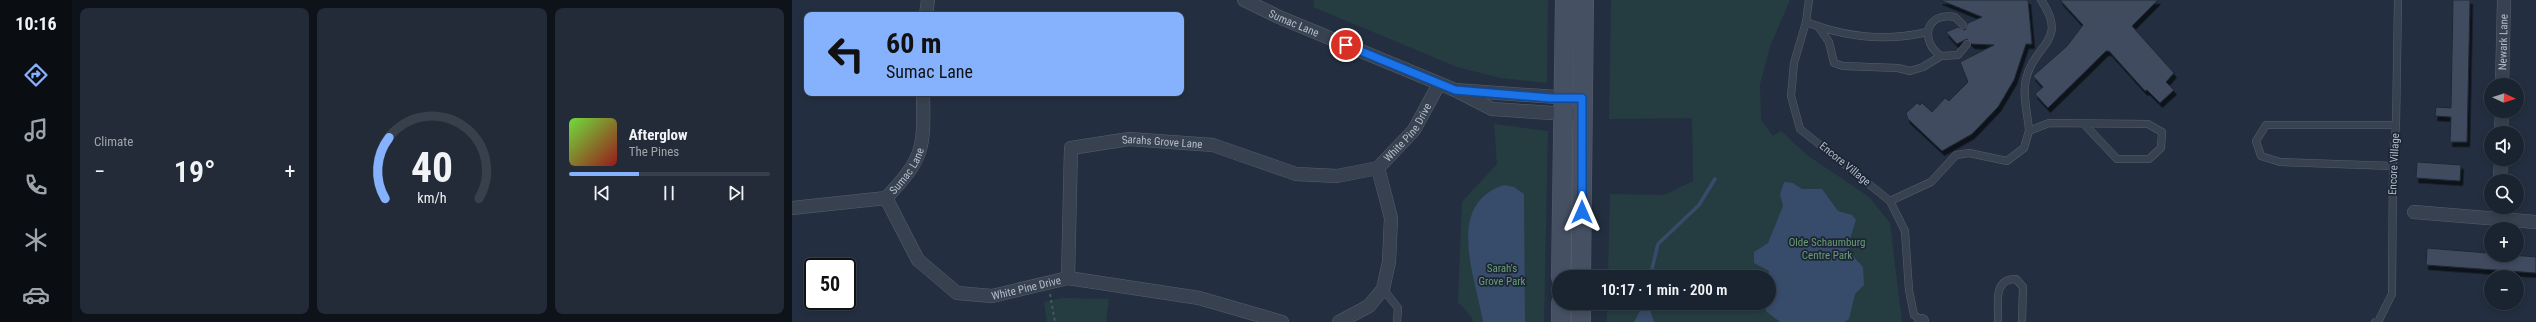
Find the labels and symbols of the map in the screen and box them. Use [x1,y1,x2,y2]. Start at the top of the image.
street label: Sumac Lane [1267,7,1321,39]
street label: Newark Lane [2496,14,2510,70]
pin [1329,28,1363,62]
north arrow [2484,78,2524,118]
street label: White Pine Drive [1381,101,1434,164]
street label: Sarahs Grove Lane [1121,132,1203,151]
street label: Encore Village [2386,133,2402,195]
street label: Encore Village [1817,139,1873,189]
street label: Sumac Lane [887,146,927,197]
position arrow [1561,191,1603,233]
park label: Olde Schaumburg Centre Park [1789,236,1865,262]
speed limit sign: 50 [804,258,856,310]
park label: Sarah's Grove Park [1478,262,1526,288]
street label: White Pine Drive [990,273,1062,302]

